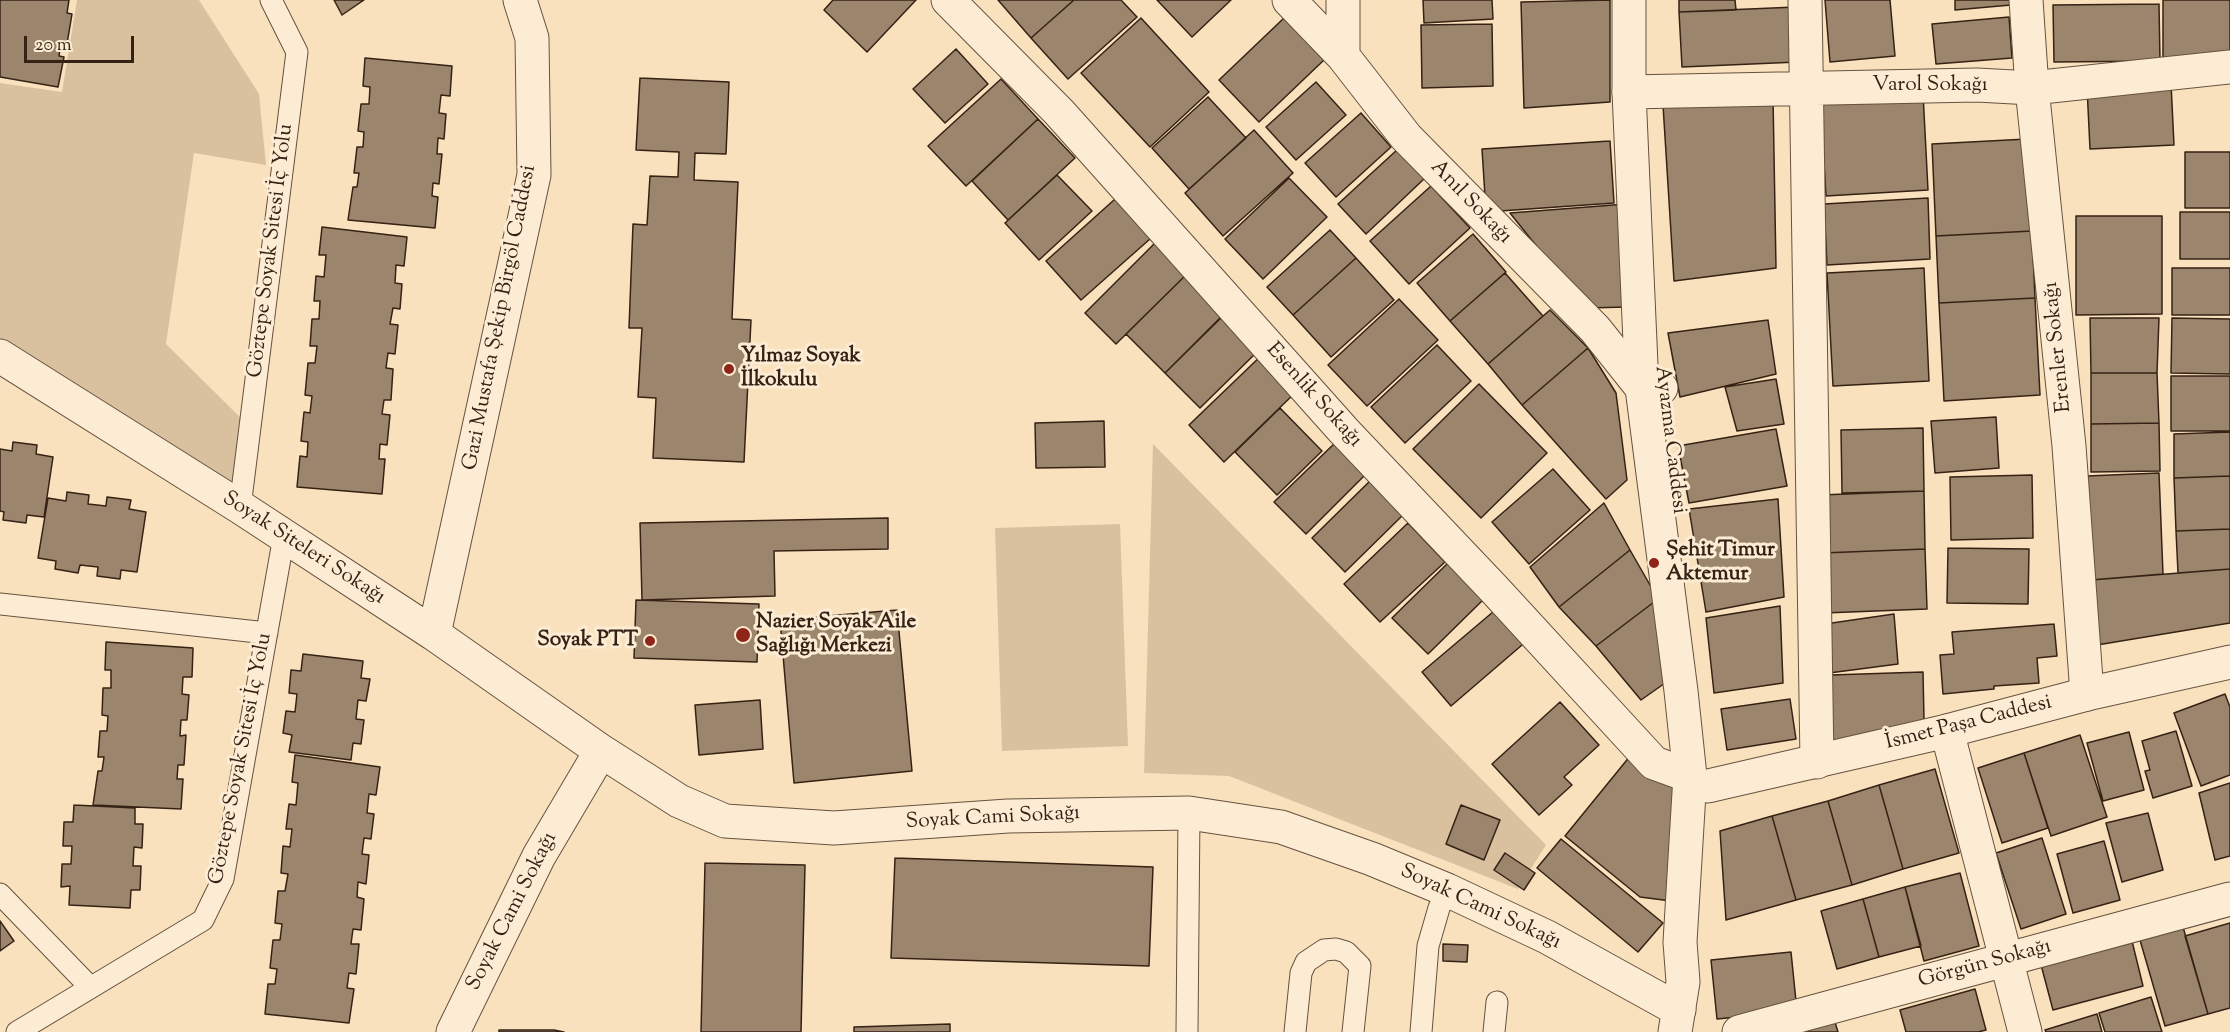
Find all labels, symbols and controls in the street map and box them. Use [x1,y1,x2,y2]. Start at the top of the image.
scale bar [27,24,136,62]
text: 20 m [35,33,72,59]
street label: Varol Sokağı [1872,73,1988,99]
street label: Göztepe Soyak Sitesi İç Yolu [244,123,300,379]
street label: Anıl Sokağı [1424,156,1516,250]
street label: Gazi Mustafa Şekip Birgöl Caddesi [459,163,543,473]
street label: Erenler Sokağı [2040,280,2078,414]
street label: Esenlik Sokağı [1260,339,1366,453]
place label: Yılmaz Soyak İlkokulu [741,344,861,394]
marker: Yılmaz Soyak İlkokulu [722,362,736,376]
street label: Ayazma Caddesi [1647,365,1691,515]
street label: Soyak Siteleri Sokağı [217,487,389,611]
place label: Şehit Timur Aktemur [1666,538,1775,588]
marker: Şehit Timur Aktemur [1647,556,1661,570]
place label: Nazier Soyak Aile Sağlığı Merkezi [756,610,916,660]
marker: Nazier Soyak Aile Sağlığı Merkezi [734,626,752,644]
place label: Soyak PTT [537,628,638,654]
street label: Göztepe Soyak Sitesi İç Yolu [205,631,279,887]
marker: Soyak PTT [643,634,657,648]
street label: İsmet Paşa Caddesi [1883,691,2055,757]
street label: Soyak Cami Sokağı [905,802,1081,836]
street label: Soyak Cami Sokağı [462,829,564,995]
street label: Soyak Cami Sokağı [1396,860,1564,956]
street label: Görgün Sokağı [1916,935,2054,995]

